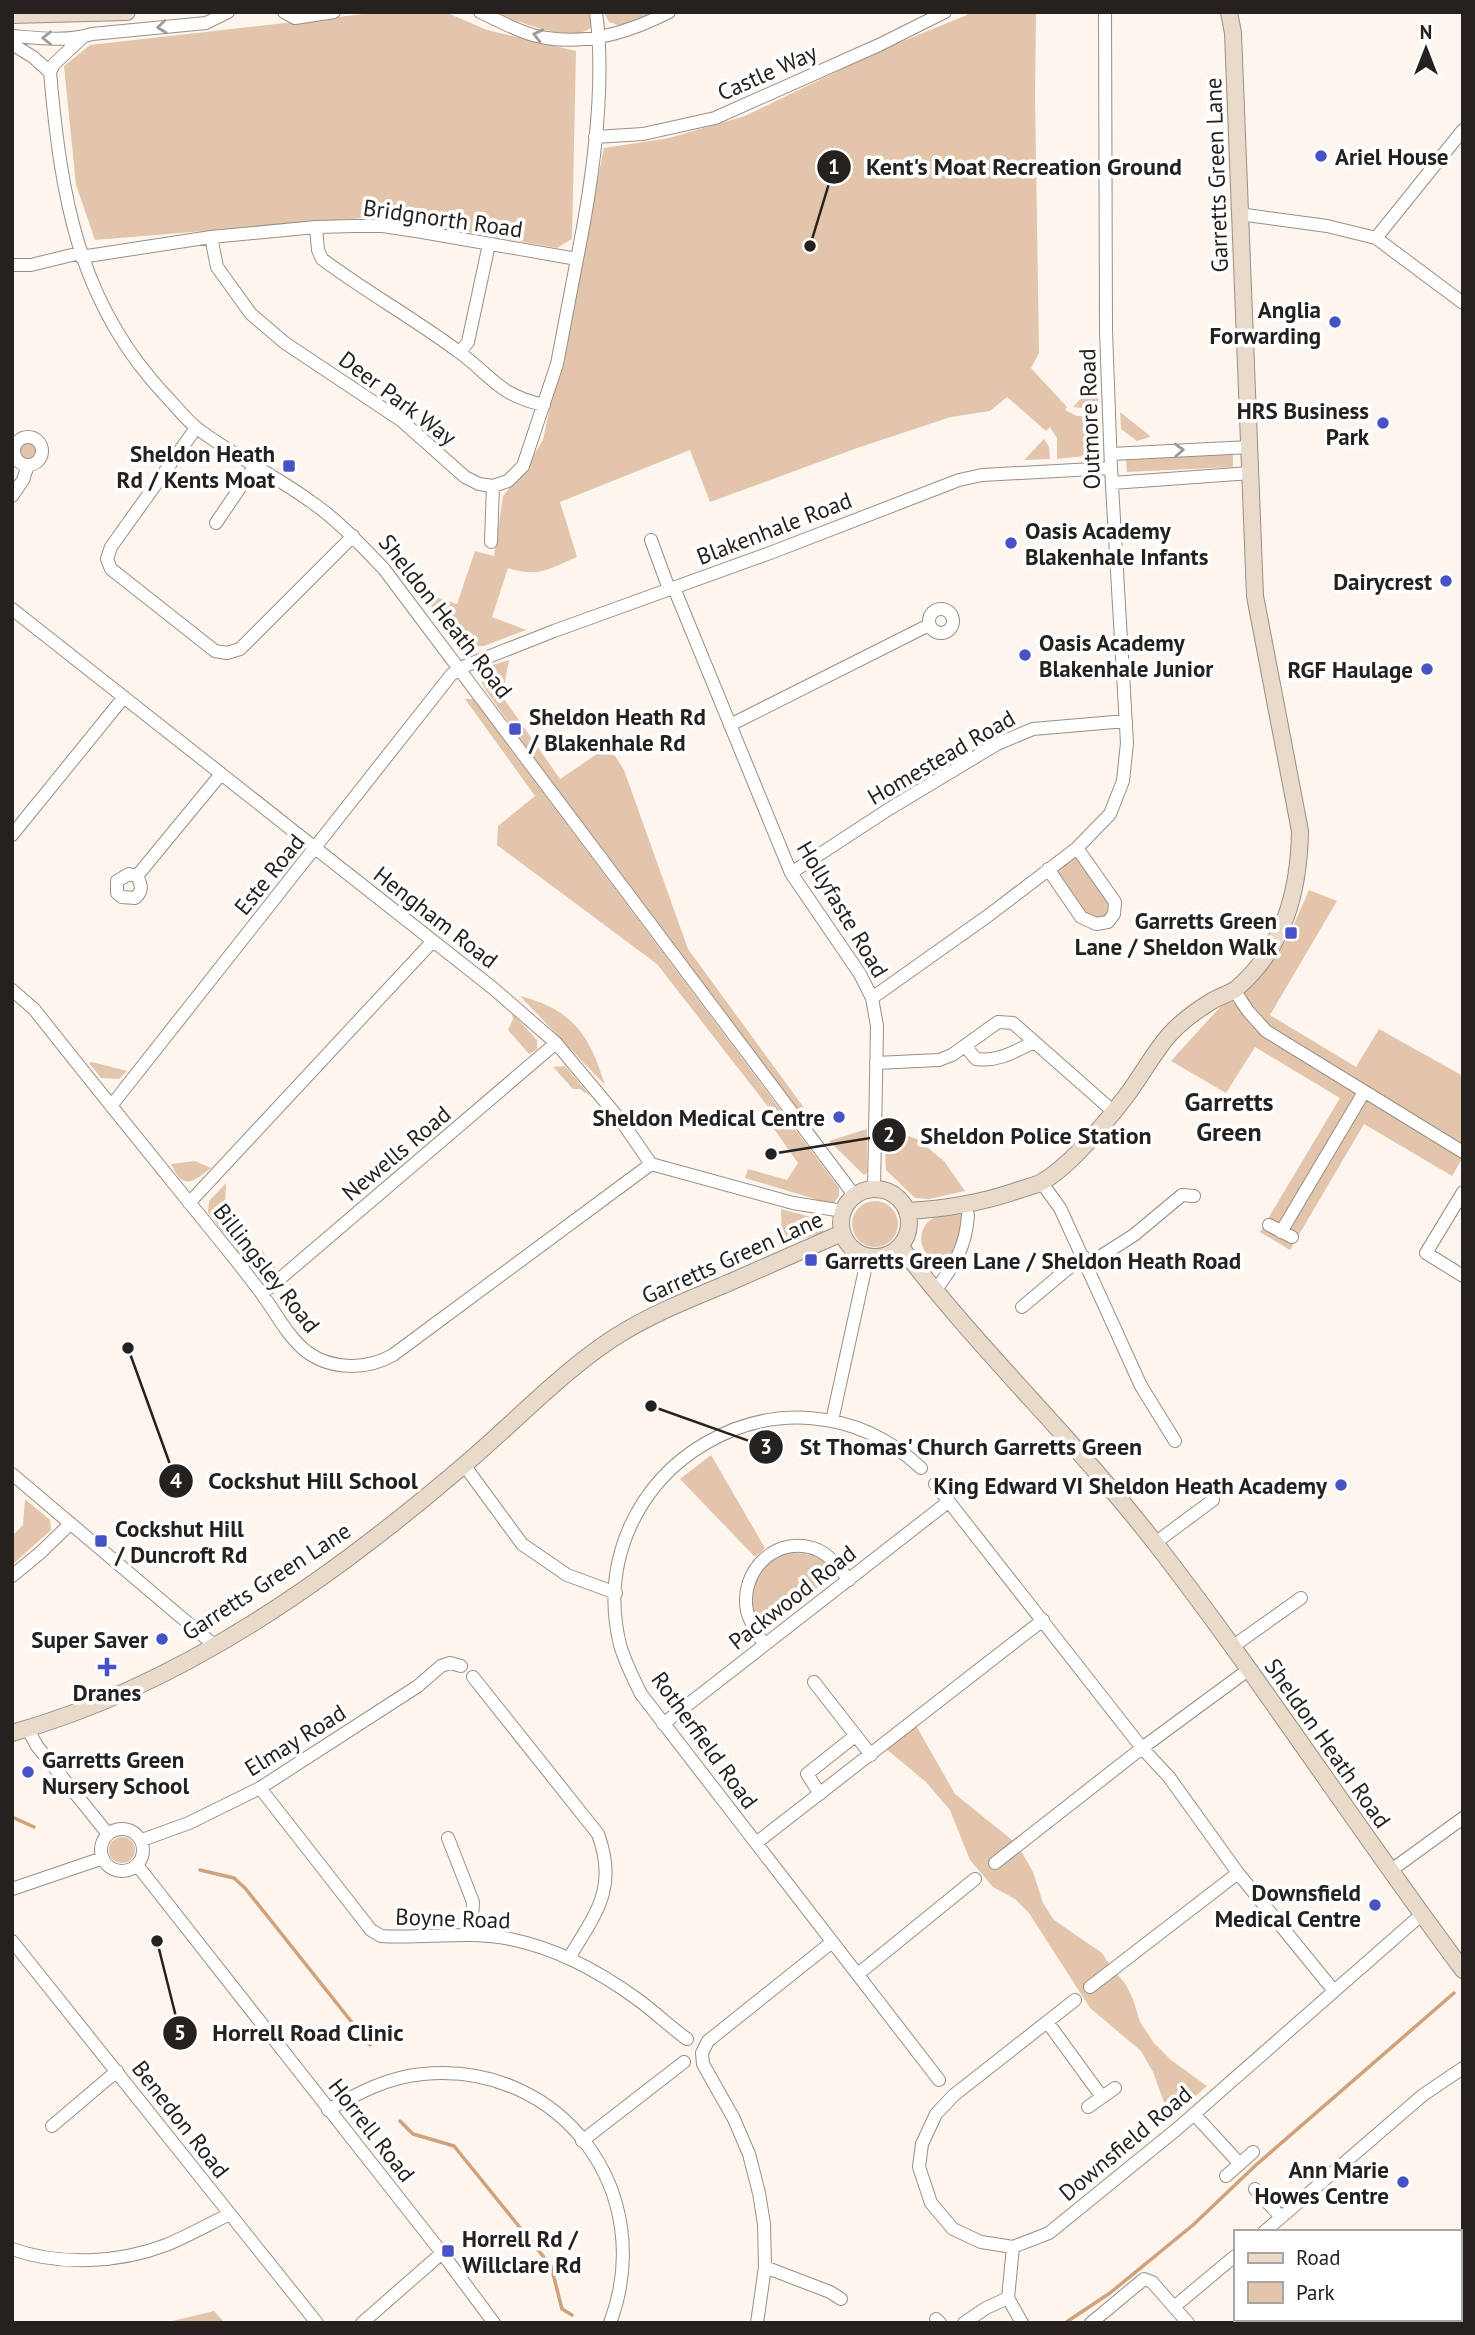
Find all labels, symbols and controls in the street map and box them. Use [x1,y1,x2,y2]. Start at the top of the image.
north arrow [1391,14,1461,84]
one-way arrow [157,20,168,35]
text: N [1420,20,1432,44]
one-way arrow [532,29,544,44]
one-way arrow [42,30,52,46]
street label: Castle Way [713,37,822,107]
street label: Garretts Green Lane [1198,77,1234,273]
place label: Ariel House [1335,142,1449,171]
callout: Kent's Moat Recreation Ground [817,144,1196,189]
marker: Ariel House [1313,148,1329,164]
text: Kent's Moat Recreation Ground [866,151,1182,182]
text: 1 [828,153,840,180]
street label: Bridgnorth Road [361,192,525,244]
place label: Anglia Forwarding [1209,295,1321,350]
marker: Anglia Forwarding [1327,314,1343,330]
street label: Deer Park Way [334,344,463,452]
street label: Outmore Road [1072,348,1106,490]
place label: HRS Business Park [1237,396,1370,451]
marker: HRS Business Park [1375,415,1391,431]
place label: Sheldon Heath Rd / Kents Moat [117,439,275,494]
one-way arrow [1174,443,1185,458]
marker: Sheldon Heath Rd / Kents Moat [281,458,297,474]
street label: Blakenhale Road [692,485,856,571]
place label: Oasis Academy Blakenhale Infants [1025,516,1209,571]
street label: Sheldon Heath Road [373,528,519,704]
marker: Oasis Academy Blakenhale Infants [1003,535,1019,551]
place label: Dairycrest [1333,567,1432,596]
marker: Dairycrest [1438,573,1454,589]
place label: Oasis Academy Blakenhale Junior [1039,628,1214,683]
marker: Oasis Academy Blakenhale Junior [1017,647,1033,663]
place label: RGF Haulage [1287,655,1413,684]
marker: RGF Haulage [1419,661,1435,677]
place label: Sheldon Heath Rd / Blakenhale Rd [528,702,706,757]
street label: Homestead Road [862,703,1020,811]
marker: Sheldon Heath Rd / Blakenhale Rd [507,721,523,737]
street label: Este Road [227,828,311,920]
street label: Hollyfaste Road [791,835,895,983]
street label: Hengham Road [368,860,504,974]
place label: Garretts Green Lane / Sheldon Walk [1075,906,1278,961]
marker: Garretts Green Lane / Sheldon Walk [1283,925,1299,941]
district label: Garretts Green [1184,1085,1274,1148]
street label: Newells Road [336,1099,456,1207]
place label: Sheldon Medical Centre [592,1103,825,1132]
marker: Sheldon Medical Centre [831,1109,847,1125]
callout: Sheldon Police Station [871,1113,1166,1158]
text: Sheldon Police Station [920,1120,1152,1151]
text: 2 [883,1121,895,1148]
street label: Billingsley Road [207,1197,327,1339]
street label: Garretts Green Lane [637,1204,827,1310]
place label: Garretts Green Lane / Sheldon Heath Road [825,1246,1241,1275]
marker: Garretts Green Lane / Sheldon Heath Road [803,1252,819,1268]
callout: St Thomas' Church Garretts Green [748,1424,1158,1469]
text: St Thomas' Church Garretts Green [800,1431,1142,1462]
text: 3 [760,1433,772,1460]
callout: Cockshut Hill School [159,1459,431,1504]
text: Cockshut Hill School [208,1465,419,1496]
text: 4 [170,1467,182,1494]
place label: King Edward VI Sheldon Heath Academy [933,1471,1328,1500]
marker: King Edward VI Sheldon Heath Academy [1333,1477,1349,1493]
place label: Cockshut Hill / Duncroft Rd [114,1514,247,1569]
street label: Garretts Green Lane [176,1516,356,1646]
marker: Cockshut Hill / Duncroft Rd [93,1533,109,1549]
street label: Packwood Road [723,1538,861,1656]
place label: Super Saver [31,1625,149,1654]
marker: Super Saver [154,1631,170,1647]
street label: Sheldon Heath Road [1259,1653,1397,1833]
marker: Dranes [99,1659,115,1675]
street label: Rotherfield Road [645,1666,765,1814]
place label: Dranes [73,1678,141,1707]
street label: Elmay Road [239,1698,351,1782]
place label: Garretts Green Nursery School [42,1745,189,1800]
marker: Garretts Green Nursery School [20,1764,36,1780]
place label: Downsfield Medical Centre [1215,1878,1361,1933]
marker: Downsfield Medical Centre [1367,1897,1383,1913]
street label: Boyne Road [395,1901,511,1935]
callout: Horrell Road Clinic [163,2010,418,2055]
text: Horrell Road Clinic [212,2017,404,2048]
text: 5 [174,2019,186,2046]
street label: Benedon Road [126,2054,236,2184]
street label: Horrell Road [323,2072,421,2188]
street label: Downsfield Road [1053,2079,1197,2207]
place label: Ann Marie Howes Centre [1255,2155,1389,2210]
marker: Ann Marie Howes Centre [1395,2174,1411,2190]
place label: Horrell Rd / Willclare Rd [462,2224,582,2279]
legend [1234,2230,1461,2321]
marker: Horrell Rd / Willclare Rd [440,2243,456,2259]
text: Road [1296,2244,1340,2271]
text: Park [1296,2279,1335,2306]

